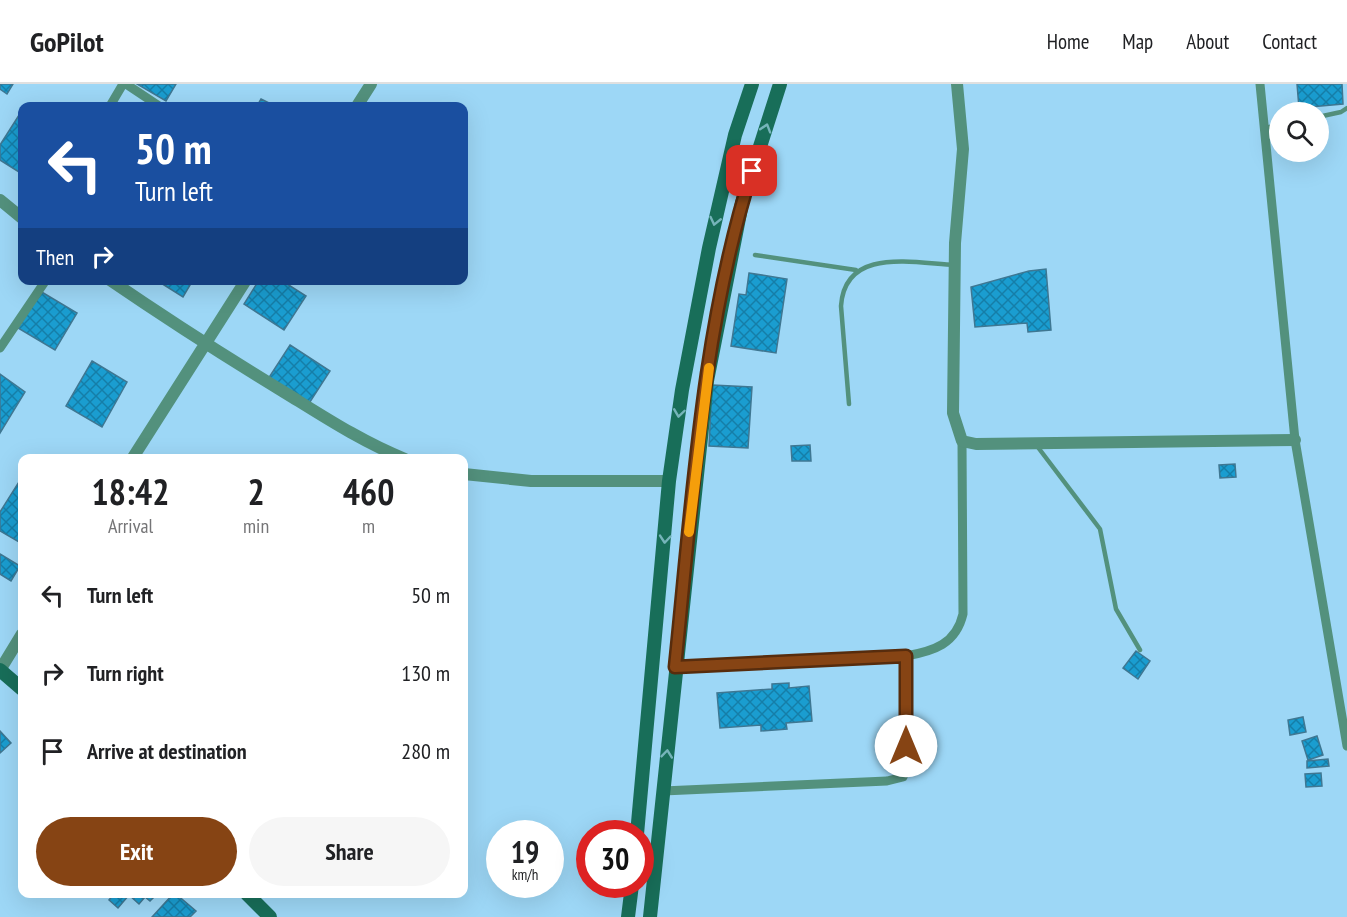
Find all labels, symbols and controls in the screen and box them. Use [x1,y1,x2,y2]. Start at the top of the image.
text: GoPilot [30,23,104,60]
text: Home [1047,28,1089,55]
text: Map [1122,28,1153,55]
text: About [1186,28,1229,55]
text: Contact [1262,28,1317,55]
map controls [1269,102,1329,162]
button: search [1269,102,1329,162]
text: 50 m [135,121,212,176]
one-way arrow [759,123,771,134]
icon: left [36,126,114,204]
pin [726,145,777,196]
icon: arrive [735,154,768,187]
text: Turn left [135,174,213,208]
one-way arrow [710,216,723,226]
icon: right [86,240,119,273]
text: Then [36,243,74,271]
one-way arrow [673,408,685,417]
text: 18:42 [92,468,169,515]
text: 2 [247,468,265,515]
text: 460 [343,468,394,515]
text: Arrival [108,513,153,539]
text: min [243,513,269,539]
text: m [362,513,375,539]
one-way arrow [659,534,672,543]
icon: left [36,579,69,612]
text: Turn left [87,581,153,609]
text: 50 m [411,581,450,609]
icon: right [36,657,69,690]
text: Turn right [87,659,164,687]
text: 130 m [401,659,450,687]
position arrow [874,714,938,778]
icon: arrive [36,735,69,768]
text: Arrive at destination [87,737,247,765]
text: 280 m [401,737,450,765]
one-way arrow [660,750,673,759]
button: Exit [36,817,237,886]
button: Share [249,817,450,886]
speed limit sign: 30 [576,820,654,898]
text: 19 [511,832,539,871]
text: km/h [512,865,538,884]

